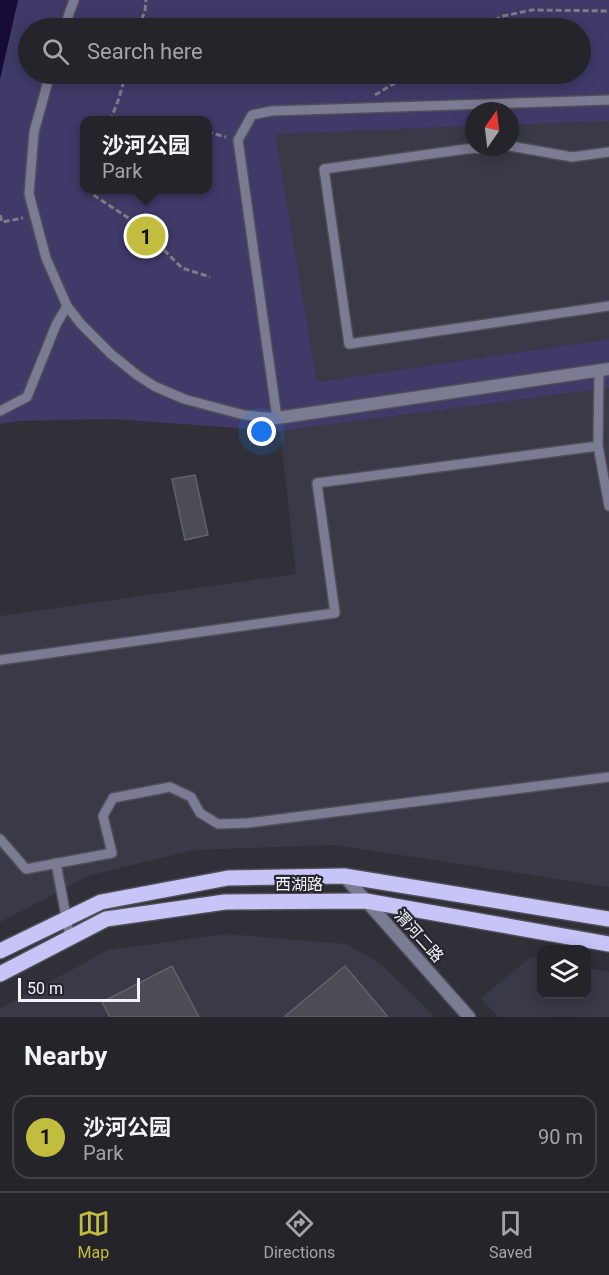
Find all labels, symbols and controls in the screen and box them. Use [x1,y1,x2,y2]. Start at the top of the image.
search box [18,18,591,84]
icon: search [39,35,72,68]
text: Search here [87,39,203,64]
north arrow [465,102,519,156]
popup [80,116,212,194]
text: 沙河公园 [102,133,190,158]
text: Park [102,159,142,183]
pin: 1 [126,214,166,258]
your location [247,417,276,446]
street label: 西湖路 [275,875,323,894]
street label: 渭河二路 [391,906,447,966]
map controls [537,945,591,999]
button: layers [537,945,591,999]
scale bar [18,975,140,1002]
text: 50 m [27,979,63,998]
text: Nearby [24,1041,107,1071]
text: 沙河公园 [83,1115,171,1140]
text: 1 [40,1125,51,1149]
text: 90 m [538,1125,583,1149]
text: Park [83,1141,123,1165]
tab: Map [77,1207,110,1262]
tab: Directions [263,1207,335,1262]
tab: Saved [489,1207,532,1262]

